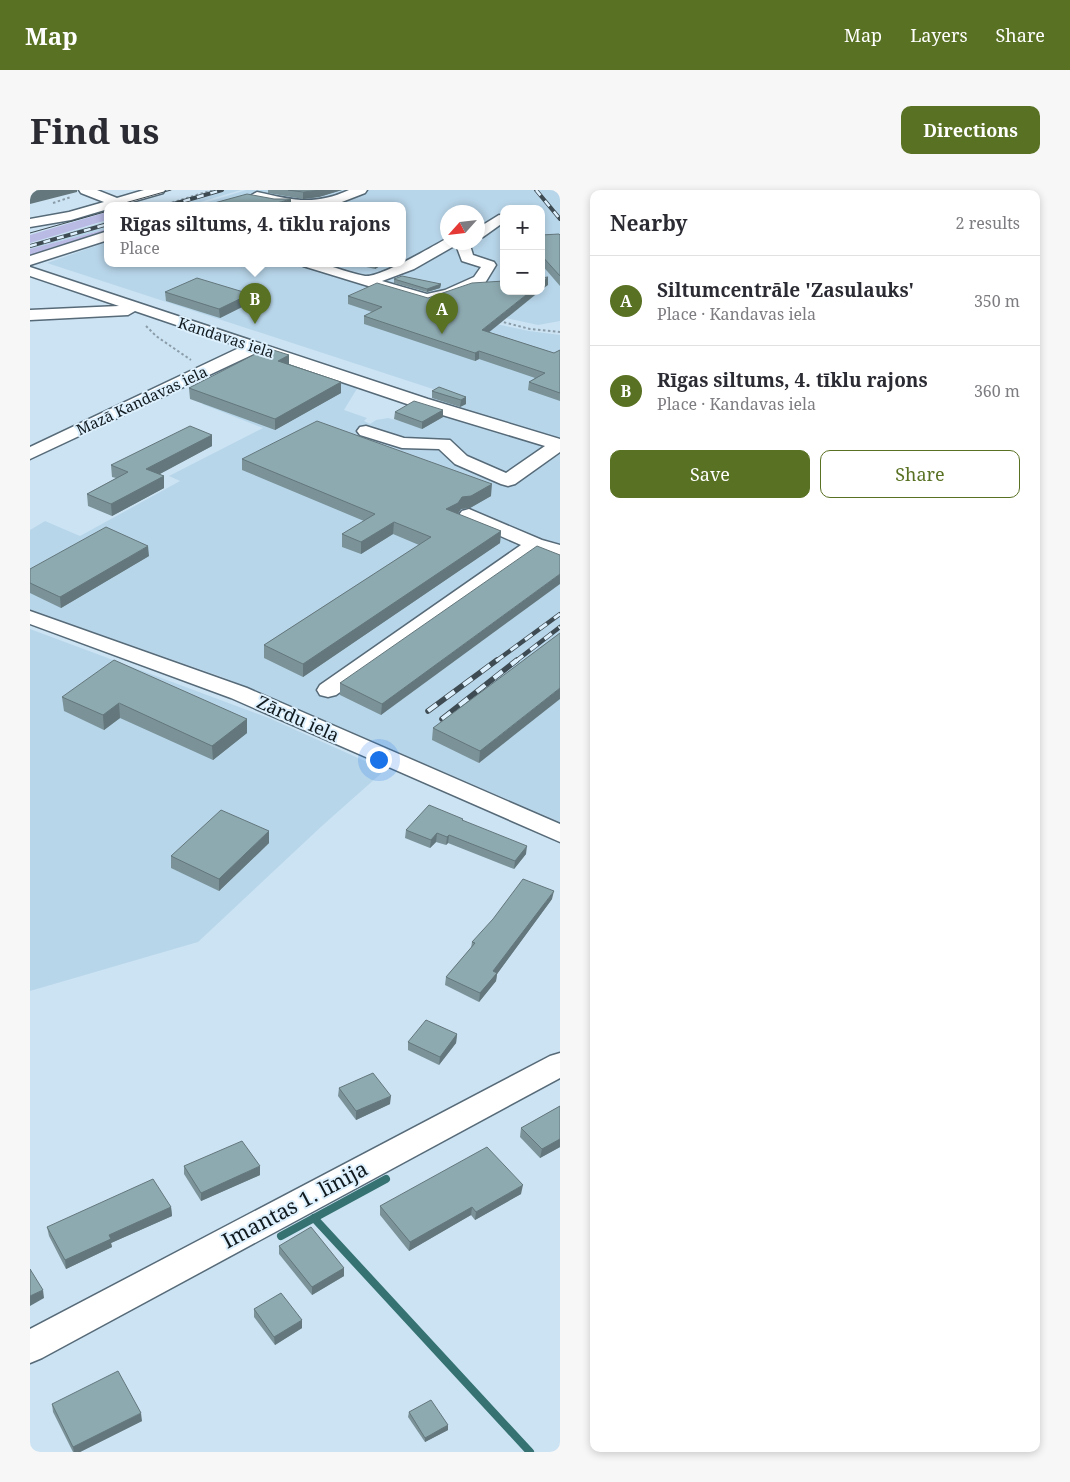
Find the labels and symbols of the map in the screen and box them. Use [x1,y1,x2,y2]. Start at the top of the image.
north arrow [440,205,485,250]
pin: B [239,283,271,324]
pin: A [426,293,458,334]
street label: Kandavas iela [176,312,277,362]
street label: Mazā Kandavas iela [73,361,210,439]
street label: Zārdu iela [254,689,343,747]
your location [366,747,392,773]
street label: Imantas 1. līnija [217,1154,372,1254]

